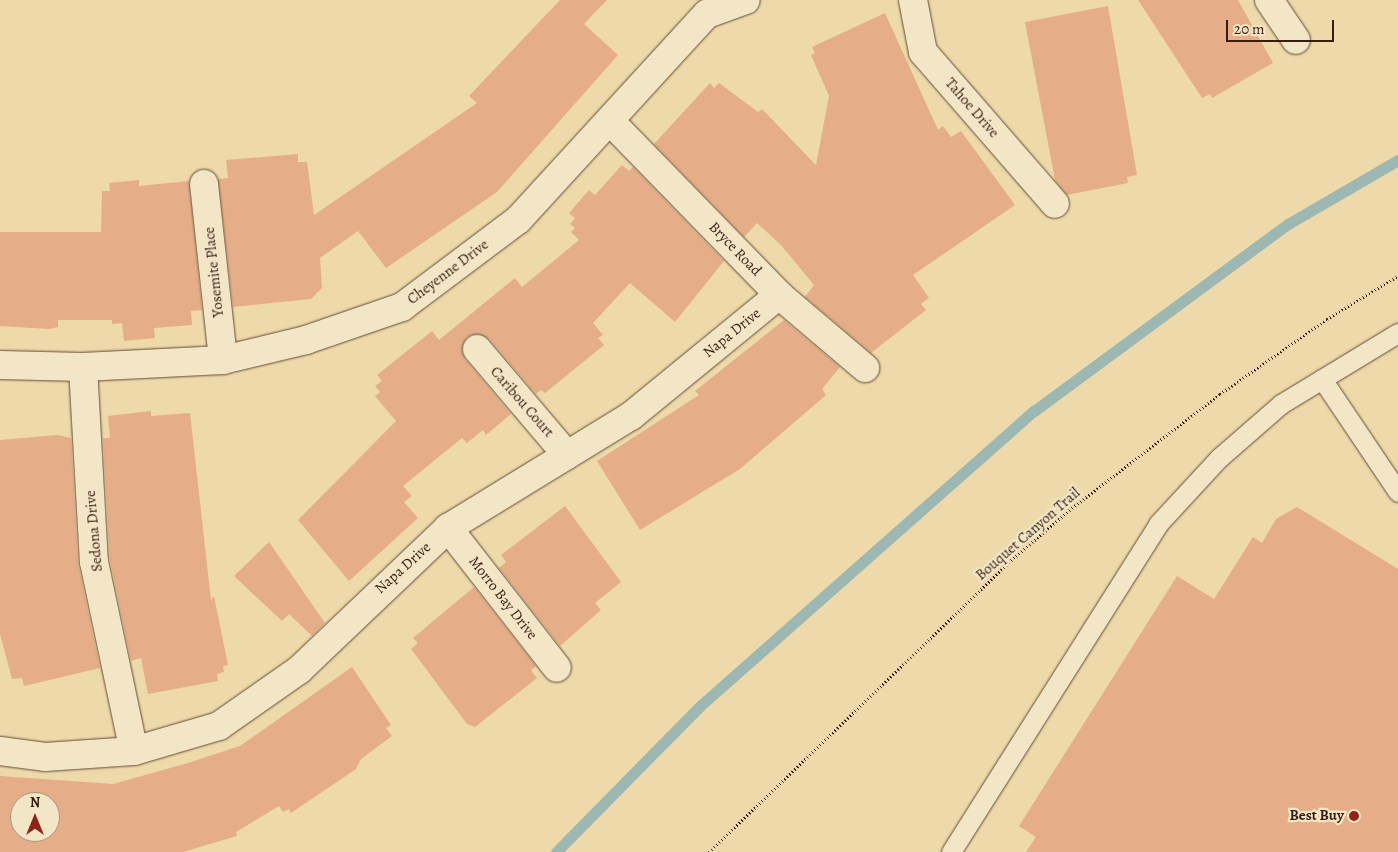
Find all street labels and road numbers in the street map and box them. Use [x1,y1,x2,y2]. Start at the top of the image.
street label: Tahoe Drive [941,74,1003,142]
street label: Bryce Road [705,218,765,280]
street label: Yosemite Place [200,226,228,318]
street label: Cheyenne Drive [404,236,492,308]
street label: Napa Drive [700,304,764,362]
street label: Caribou Court [486,363,558,441]
street label: Bouquet Canyon Trail [972,484,1084,584]
street label: Sedona Drive [81,489,107,573]
street label: Napa Drive [371,538,435,598]
street label: Morro Bay Drive [465,553,541,643]

